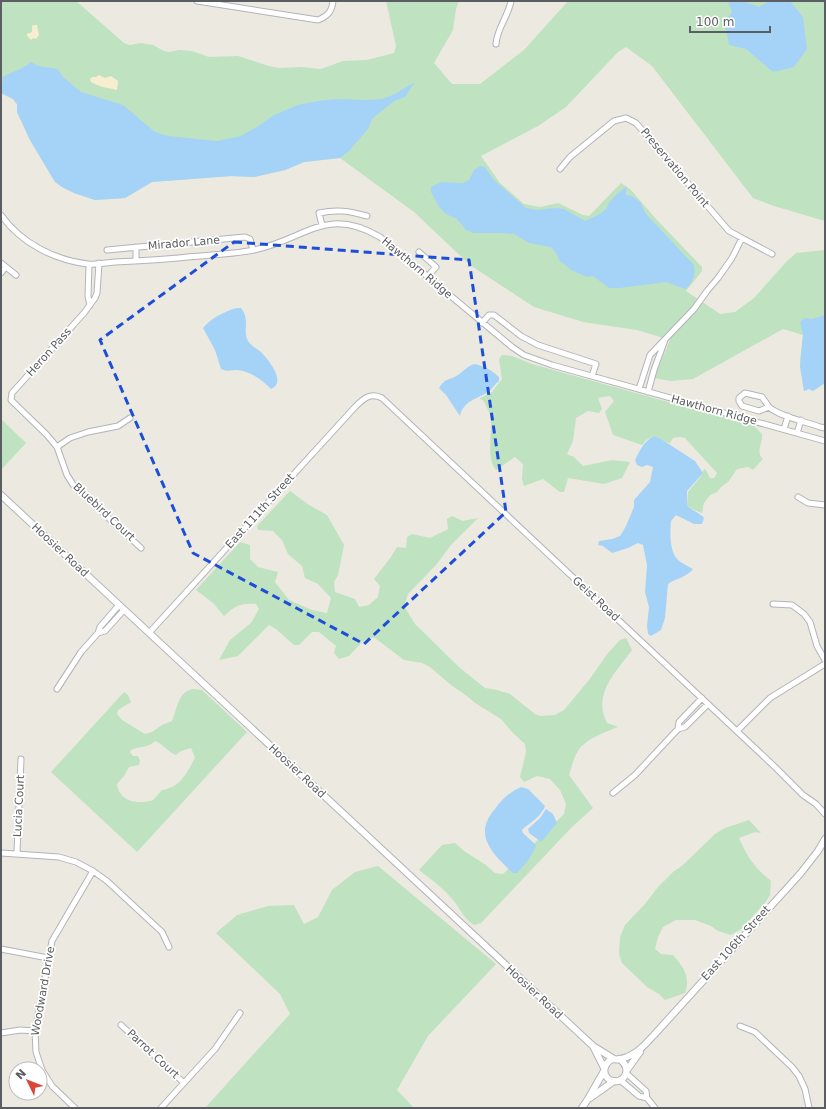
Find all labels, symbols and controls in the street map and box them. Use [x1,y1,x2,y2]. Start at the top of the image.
scale bar [690,8,770,34]
text: 100 m [696,15,734,29]
street label: Preservation Point [638,126,712,211]
street label: Mirador Lane [147,233,221,253]
street label: Hawthorn Ridge [379,235,455,301]
street label: Heron Pass [24,325,74,379]
street label: Hawthorn Ridge [670,392,759,428]
street label: East 111th Street [223,470,298,551]
street label: Bluebird Court [71,480,138,544]
street label: Hoosier Road [29,520,91,580]
street label: Geist Road [570,574,622,624]
street label: Hoosier Road [266,741,328,801]
street label: Lucia Court [11,774,27,838]
street label: East 106th Street [699,902,774,983]
street label: Woodward Drive [29,945,57,1037]
street label: Hoosier Road [503,962,565,1022]
street label: Parrot Court [124,1027,182,1082]
north arrow [8,1061,48,1101]
text: N [13,1067,29,1082]

